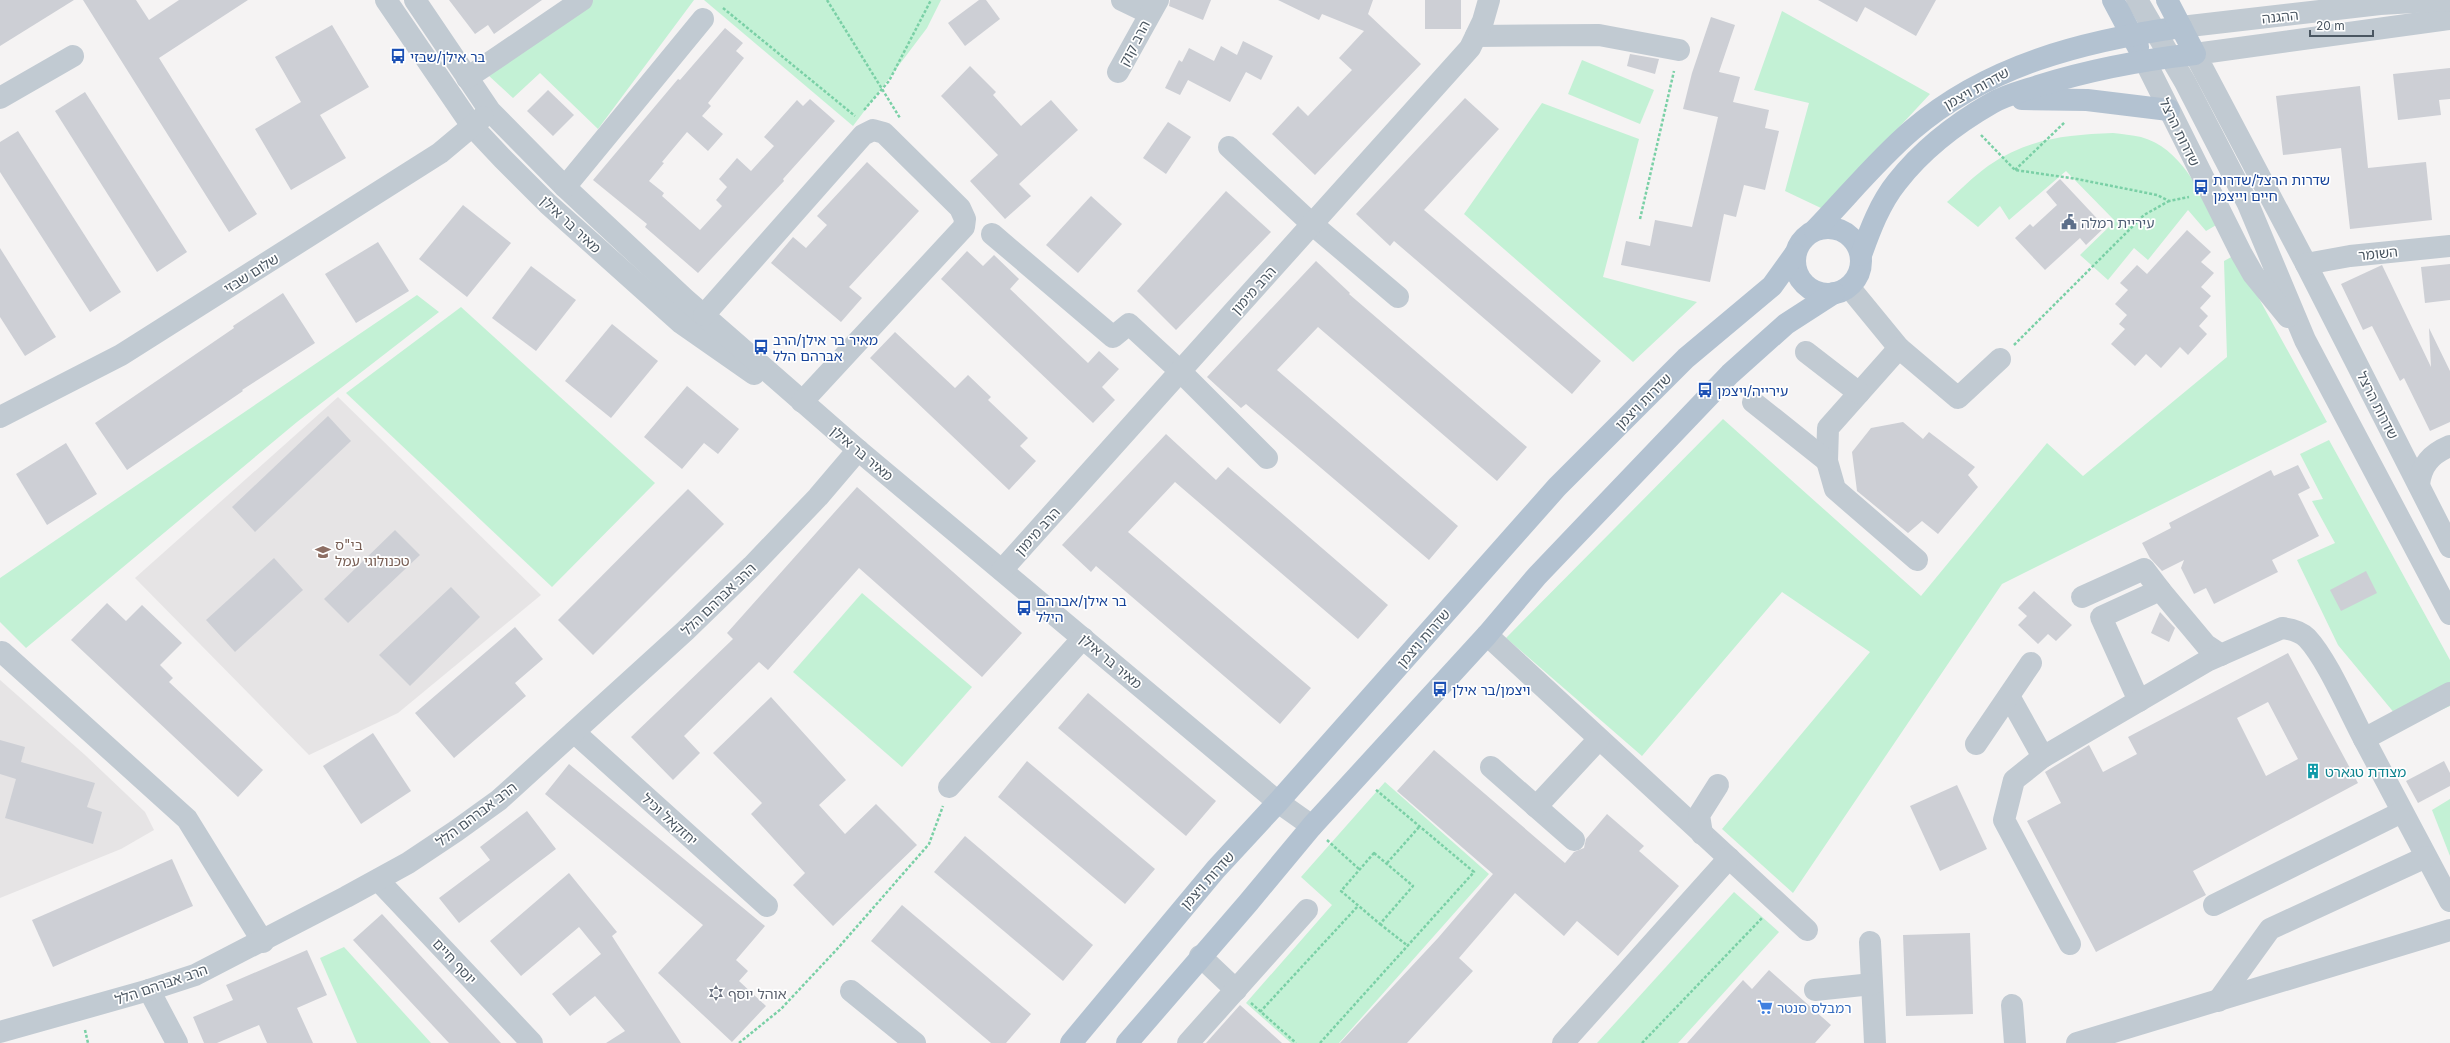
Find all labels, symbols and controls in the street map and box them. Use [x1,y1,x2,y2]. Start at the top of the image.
street label: ההגנה [2261,6,2299,26]
scale bar [2310,12,2373,38]
street label: הרב קוק [1115,17,1153,69]
text: 20 m [2316,18,2345,33]
bus stop icon: בר אילן/שבזי [389,47,407,65]
place label: בר אילן/שבזי [410,48,485,65]
street label: שדרות ויצמן [1940,63,2012,113]
street label: שדרות הרצל [2156,95,2204,169]
place label: שדרות הרצל/שדרות חיים וייצמן [2213,171,2330,204]
bus stop icon: שדרות הרצל/שדרות חיים וייצמן [2192,178,2210,196]
street label: מאיר בר אילן [537,192,605,256]
public building icon: עיריית רמלה [2060,213,2078,231]
place label: עיריית רמלה [2081,214,2155,231]
street label: השומר [2357,242,2399,264]
street label: שלום שבזי [220,249,282,297]
street label: הרב מימון [1227,262,1279,318]
place label: מאיר בר אילן/הרב אברהם הלל [773,331,878,364]
bus stop icon: מאיר בר אילן/הרב אברהם הלל [752,338,770,356]
street label: שדרות הרצל [2354,368,2402,442]
street label: שדרות ויצמן [1611,369,1675,433]
bus stop icon: עירייה/ויצמן [1696,381,1714,399]
place label: עירייה/ויצמן [1717,382,1788,399]
street label: מאיר בר אילן [827,422,897,484]
street label: הרב מימון [1011,503,1063,559]
place label: בי"ס טכנולוגי עמל [335,536,410,569]
school or university icon: בי"ס טכנולוגי עמל [314,543,332,561]
street label: הרב אברהם הלל [677,559,759,639]
place label: בר אילן/אברהם הילל [1036,592,1127,625]
bus stop icon: בר אילן/אברהם הילל [1015,599,1033,617]
street label: שדרות ויצמן [1393,605,1453,671]
street label: מאיר בר אילן [1076,630,1146,692]
bus stop icon: ויצמן/בר אילן [1431,680,1449,698]
place label: ויצמן/בר אילן [1452,681,1531,698]
building icon: מצודת טגארט [2304,762,2322,780]
place label: מצודת טגארט [2325,763,2406,780]
street label: הרב אברהם הלל [432,778,520,850]
street label: יחזקאל וכיל [638,789,702,849]
street label: שדרות ויצמן [1176,847,1238,913]
street label: יוסף חיים [430,935,480,987]
street label: הרב אברהם הלל [112,960,210,1008]
synagogue icon: אוהל יוסף [707,984,725,1002]
place label: אוהל יוסף [728,985,787,1002]
supermarket icon: רמבלס סנטר [1756,998,1774,1016]
place label: רמבלס סנטר [1777,999,1852,1016]

